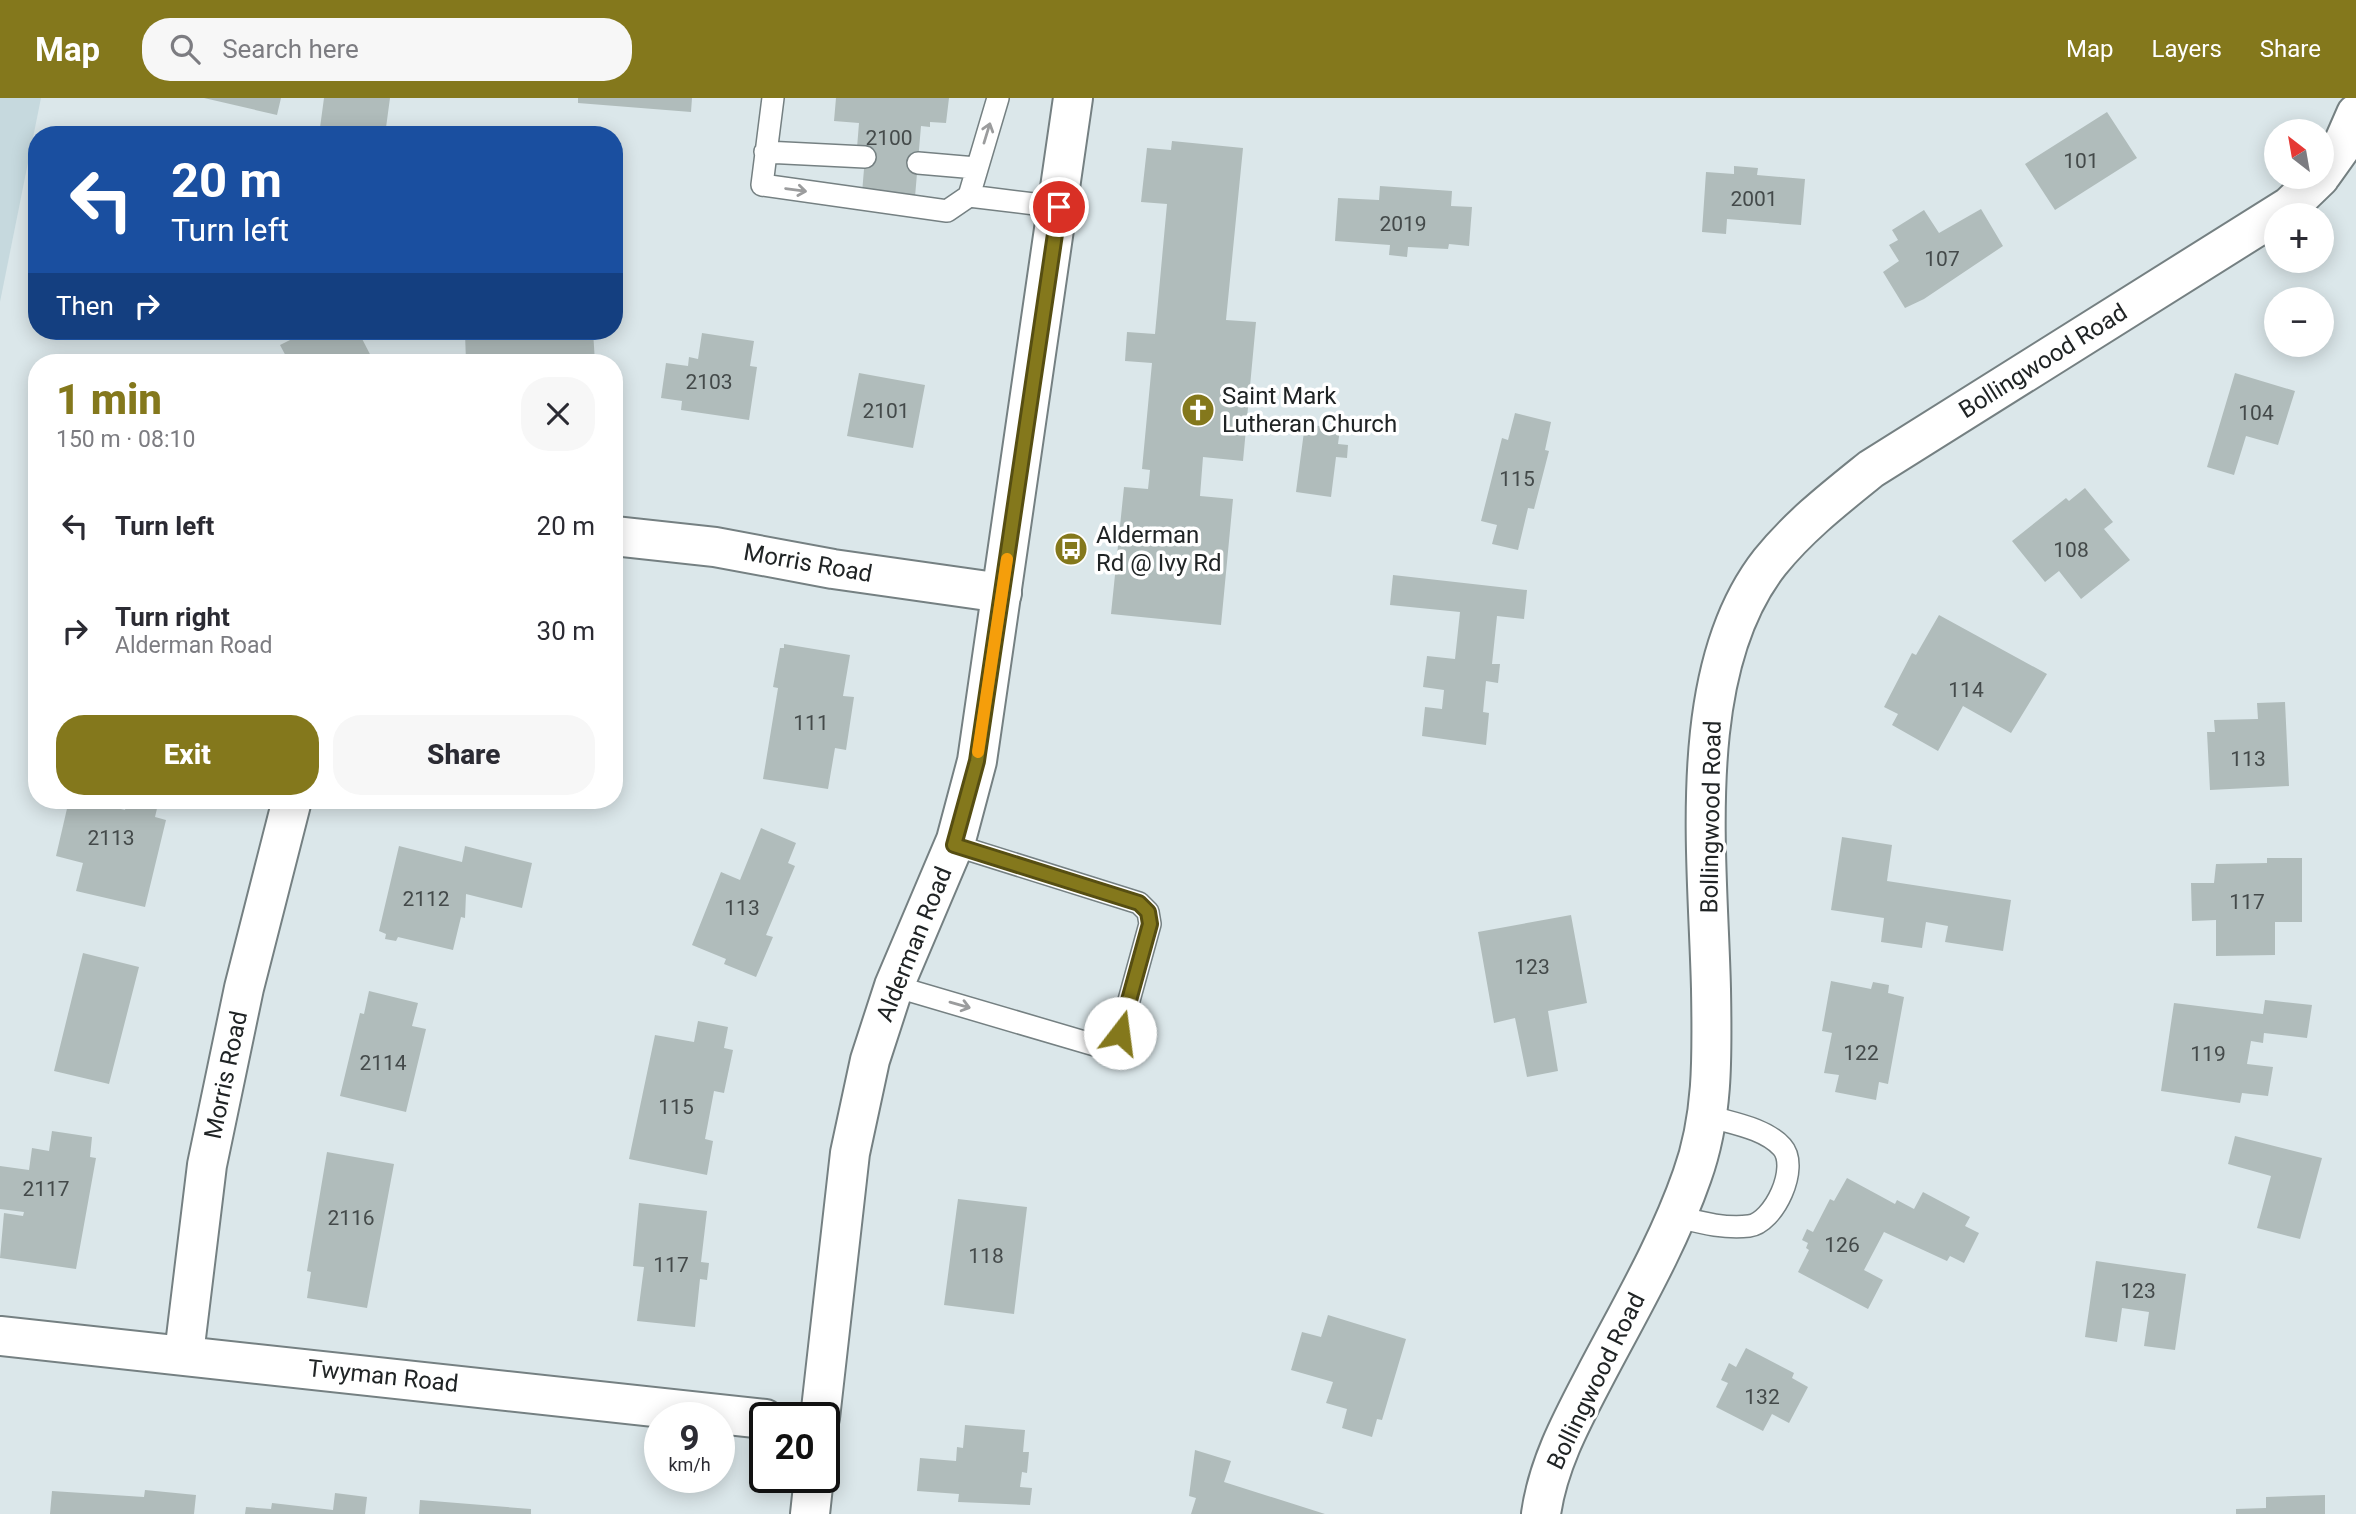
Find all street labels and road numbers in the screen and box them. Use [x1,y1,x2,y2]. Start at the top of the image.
street label: Bollingwood Road [1954,298,2132,424]
street label: Morris Road [741,538,875,588]
street label: Bollingwood Road [1695,720,1727,914]
street label: Alderman Road [870,863,958,1025]
street label: Morris Road [199,1008,253,1142]
street label: Bollingwood Road [1541,1288,1651,1474]
street label: Twyman Road [306,1354,460,1398]

